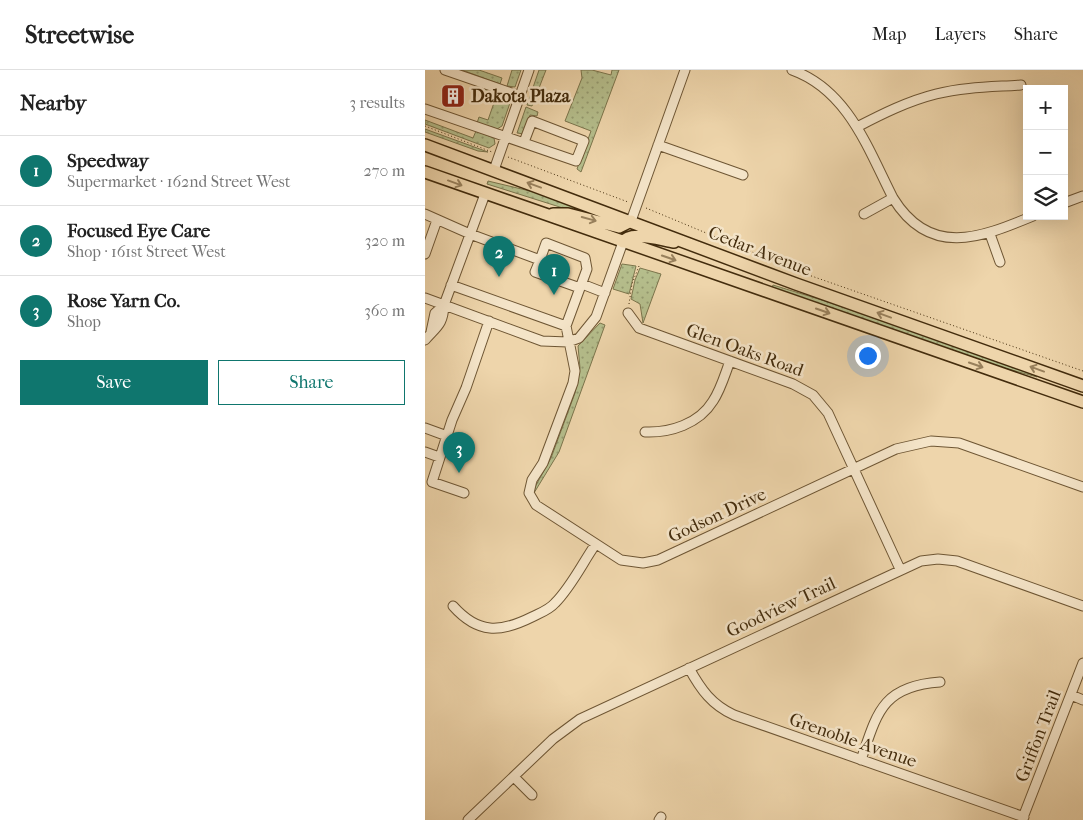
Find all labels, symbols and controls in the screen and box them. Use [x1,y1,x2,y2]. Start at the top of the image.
text: Streetwise [25,21,134,49]
text: Map [872,24,906,45]
text: Layers [934,24,986,45]
text: Share [1014,24,1058,45]
building icon: Dakota Plaza [440,83,466,109]
map controls [1023,85,1068,220]
button: + [1023,85,1068,130]
place label: Dakota Plaza [471,86,571,107]
text: Nearby [20,91,86,115]
text: 3 results [349,93,405,112]
button: − [1023,130,1068,175]
text: Speedway [67,150,149,172]
text: 1 [33,161,39,180]
text: 270 m [364,161,405,180]
text: Supermarket · 162nd Street West [67,172,290,191]
button: layers [1023,175,1068,220]
one-way arrow [447,179,462,188]
one-way arrow [527,180,542,189]
one-way arrow [581,215,597,224]
text: Focused Eye Care [67,220,210,242]
street label: Cedar Avenue [705,222,814,281]
text: 2 [32,231,40,250]
text: 320 m [365,231,405,250]
pin: 2 [483,236,515,277]
text: Shop · 161st Street West [67,242,226,261]
pin: 1 [538,254,570,295]
one-way arrow [661,254,676,263]
text: Rose Yarn Co. [67,290,180,312]
text: 3 [33,301,39,320]
text: 360 m [364,301,405,320]
one-way arrow [814,307,830,316]
one-way arrow [877,310,892,319]
text: Shop [67,312,101,331]
street label: Glen Oaks Road [683,320,806,381]
your location [855,343,881,369]
button: Save [20,360,208,405]
button: Share [218,360,405,405]
one-way arrow [968,361,983,370]
one-way arrow [1030,364,1045,373]
pin: 3 [443,432,475,473]
street label: Godson Drive [665,484,770,547]
street label: Goodview Trail [723,573,839,642]
street label: Griffon Trail [1011,687,1066,785]
street label: Grenoble Avenue [786,709,919,772]

